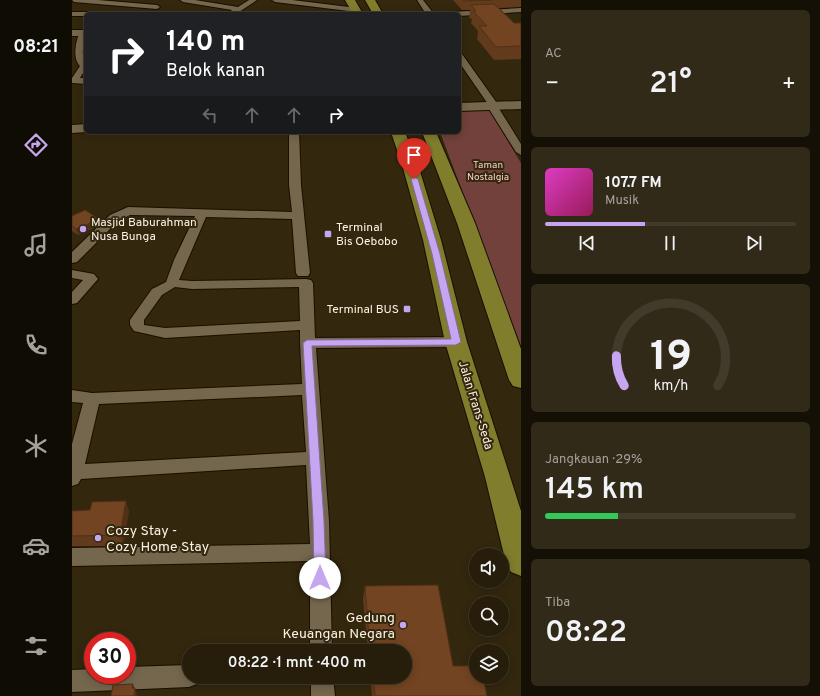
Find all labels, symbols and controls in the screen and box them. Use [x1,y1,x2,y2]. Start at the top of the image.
text: 140 m [166,25,245,61]
icon: right [100,28,152,80]
text: 08:21 [13,36,59,59]
text: AC [545,46,562,62]
text: Belok kanan [166,60,265,83]
text: 21° [649,66,692,103]
text: − [545,71,559,98]
text: + [782,71,796,98]
icon: left [199,104,221,126]
icon: ahead [241,104,263,126]
icon: ahead [283,104,305,126]
icon: right [325,104,347,126]
icon: directions [22,131,50,159]
pin [397,138,431,179]
icon: arrive [403,144,425,166]
park label: Taman Nostalgia [467,159,509,184]
text: 107.7 FM [605,174,662,193]
text: Musik [605,193,639,209]
place label: Masjid Baburahman Nusa Bunga [91,215,197,245]
place label: Terminal Bis Oebobo [336,220,398,250]
marker: Masjid Baburahman Nusa Bunga [78,224,88,234]
marker: Terminal Bis Oebobo [323,229,333,239]
icon: music [22,231,50,259]
icon: previous [576,232,598,254]
icon: pause [659,232,681,254]
icon: next [743,232,765,254]
place label: Terminal BUS [326,302,399,318]
marker: Terminal BUS [402,304,412,314]
icon: phone [22,331,50,359]
text: 19 [649,332,692,385]
street label: Jalan Frans-Seda [454,359,496,452]
text: km/h [653,377,688,395]
icon: climate [22,432,50,460]
text: Jangkauan · 29% [545,452,642,468]
text: 145 km [545,472,644,509]
place label: Cozy Stay - Cozy Home Stay [106,523,209,556]
icon: car [22,532,50,560]
marker: Cozy Stay - Cozy Home Stay [93,533,103,543]
map controls [469,548,509,684]
button: sound [469,548,509,588]
position arrow [299,557,341,599]
text: Tiba [545,595,570,611]
button: search [469,596,509,636]
place label: Gedung Keuangan Negara [282,610,395,643]
text: 08:22 [545,615,627,652]
marker: Gedung Keuangan Negara [398,620,408,630]
icon: filters [22,632,50,660]
speed limit sign: 30 [84,632,136,684]
button: layers [469,644,509,684]
text: 08:22 · 1 mnt · 400 m [228,654,366,673]

